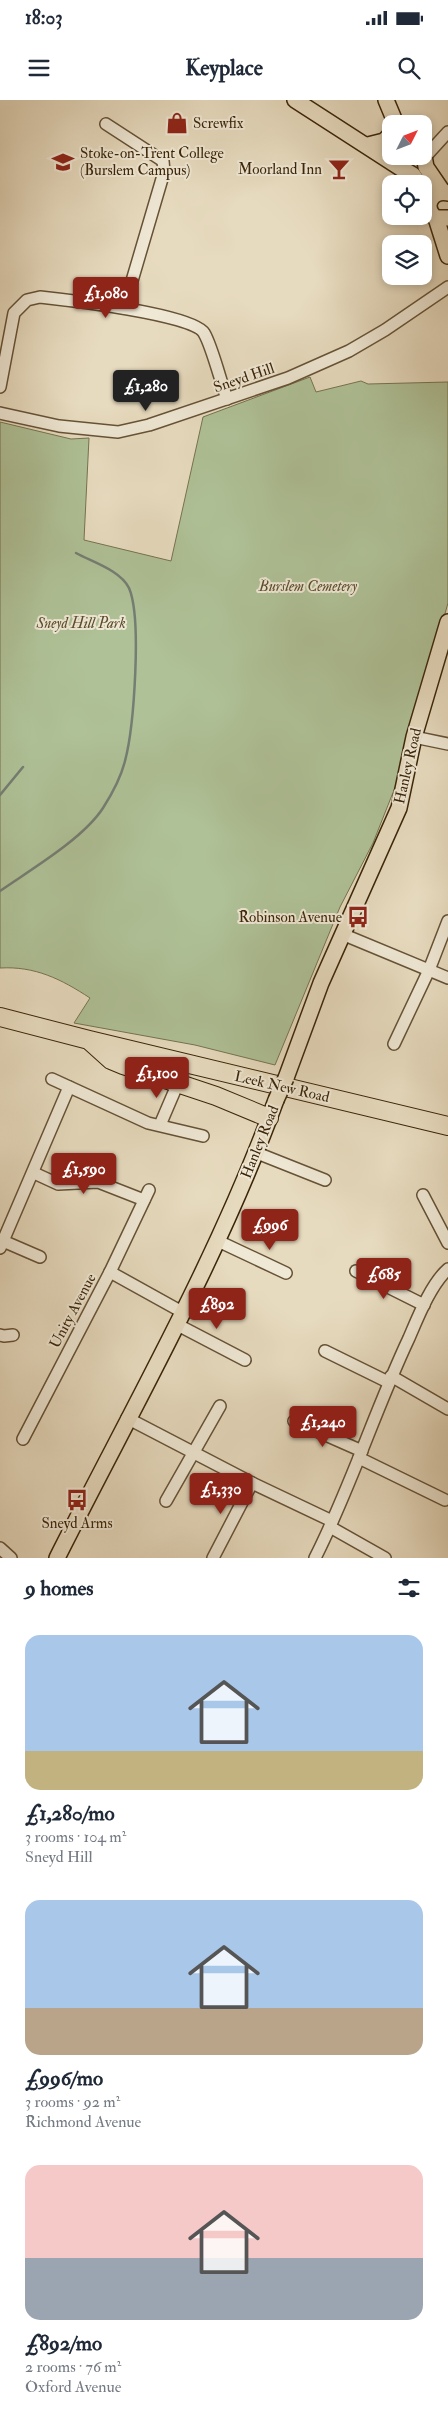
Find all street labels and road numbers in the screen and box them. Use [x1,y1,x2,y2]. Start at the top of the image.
street label: Sneyd Hill [211,359,277,397]
street label: Hanley Road [390,726,426,806]
street label: Leek New Road [233,1067,332,1107]
street label: Hanley Road [237,1102,284,1181]
street label: Unity Avenue [45,1270,101,1352]

